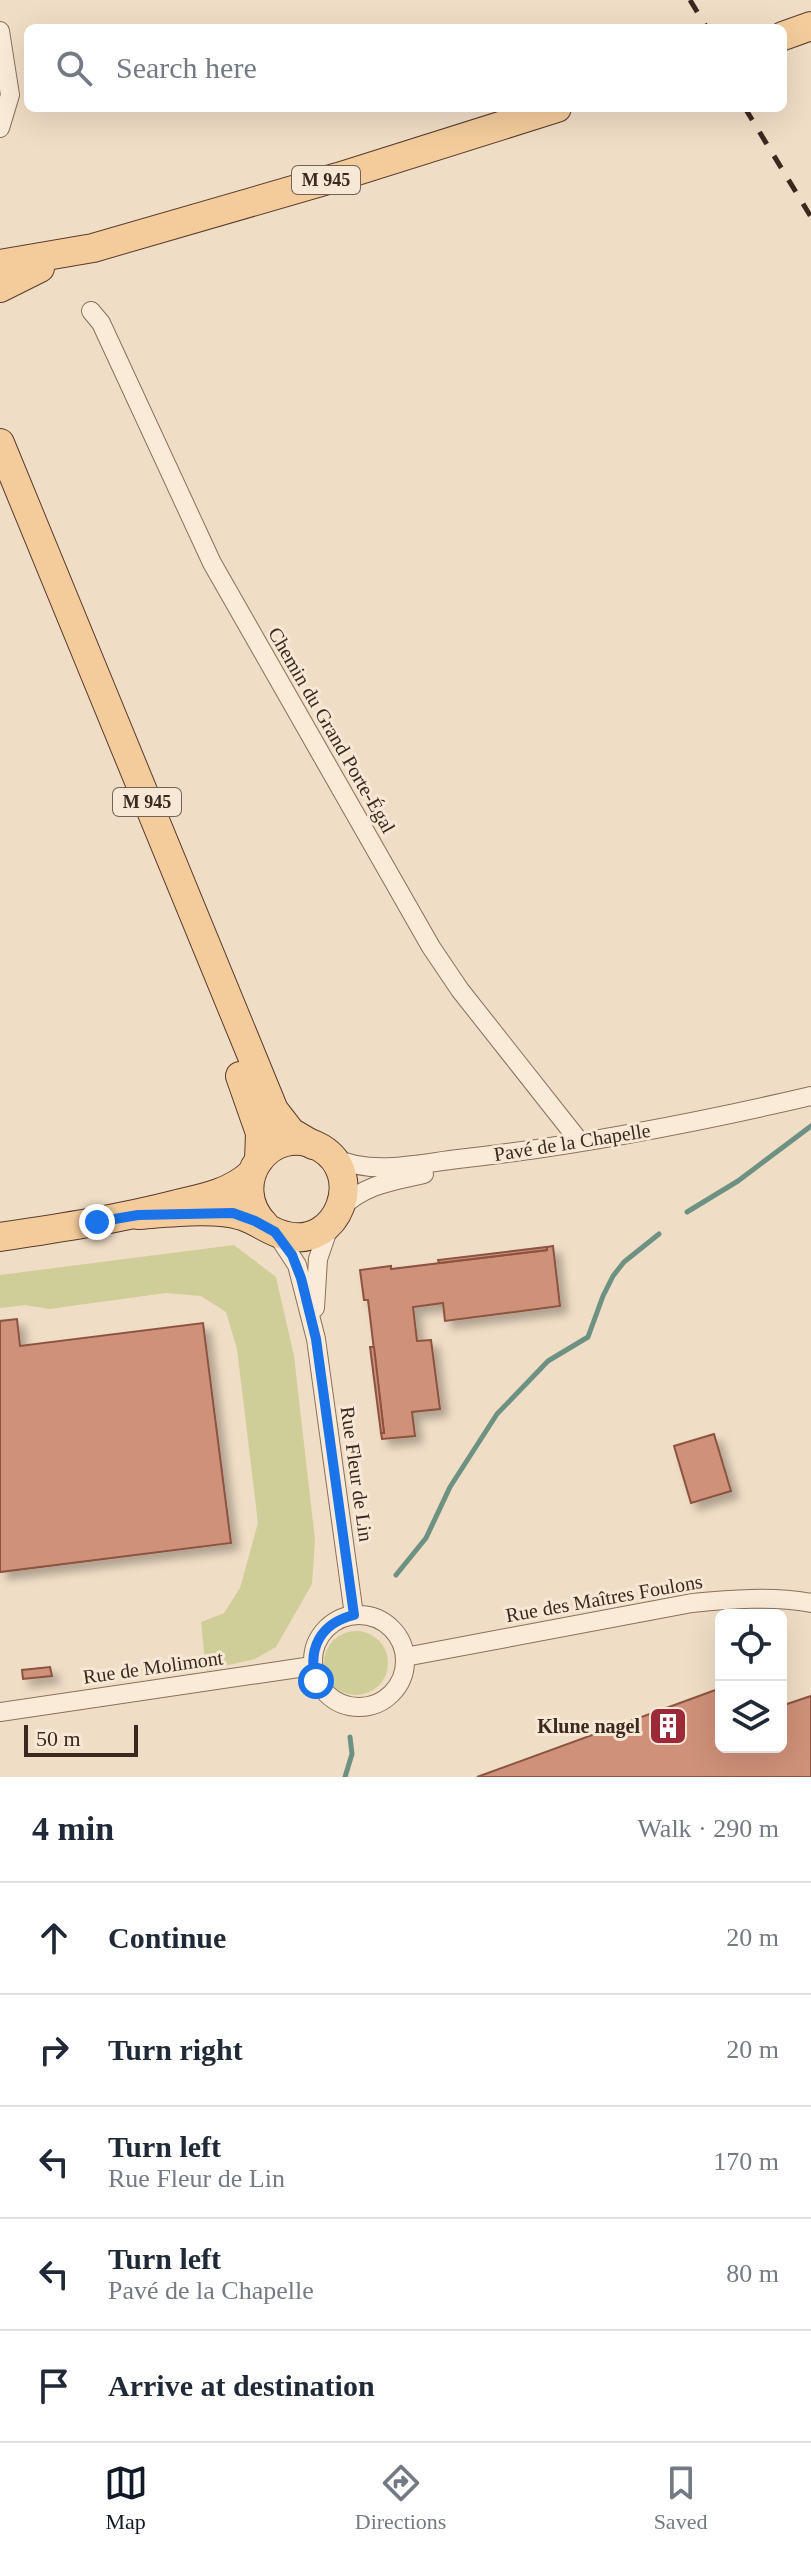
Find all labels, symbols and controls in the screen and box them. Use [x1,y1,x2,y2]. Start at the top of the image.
search box [24,24,787,112]
icon: search [52,46,96,90]
text: Search here [116,51,257,84]
road number: M 945 [292,166,360,194]
street label: Chemin du Grand Porte-Égal [263,623,400,838]
road number: M 945 [113,788,181,816]
street label: Pavé de la Chapelle [492,1119,652,1166]
route end [79,1204,115,1240]
street label: Rue Fleur de Lin [337,1405,377,1543]
street label: Rue des Maîtres Foulons [504,1570,704,1626]
map controls [715,1609,787,1753]
button: locate [715,1609,787,1681]
street label: Rue de Molimont [82,1646,225,1688]
route start [298,1663,334,1699]
button: layers [715,1681,787,1753]
building icon: Klune nagel [647,1705,689,1747]
place label: Klune nagel [537,1715,640,1738]
scale bar [24,1721,138,1757]
text: 50 m [36,1726,81,1751]
text: 4 min [32,1810,114,1847]
text: Walk · 290 m [637,1814,779,1843]
icon: ahead [32,1916,76,1960]
text: Continue [108,1921,226,1954]
text: 20 m [726,1923,779,1952]
icon: right [32,2028,76,2072]
text: Turn right [108,2033,243,2066]
text: 20 m [726,2035,779,2064]
text: Turn left [108,2130,221,2163]
icon: left [32,2140,76,2184]
text: 170 m [713,2147,779,2176]
text: Rue Fleur de Lin [108,2164,285,2193]
text: Turn left [108,2242,221,2275]
icon: left [32,2252,76,2296]
text: 80 m [726,2259,779,2288]
text: Pavé de la Chapelle [108,2276,314,2305]
icon: arrive [32,2364,76,2408]
text: Arrive at destination [108,2369,375,2402]
tab: Map [104,2461,148,2535]
tab: Directions [355,2461,446,2535]
tab: Saved [654,2461,707,2535]

